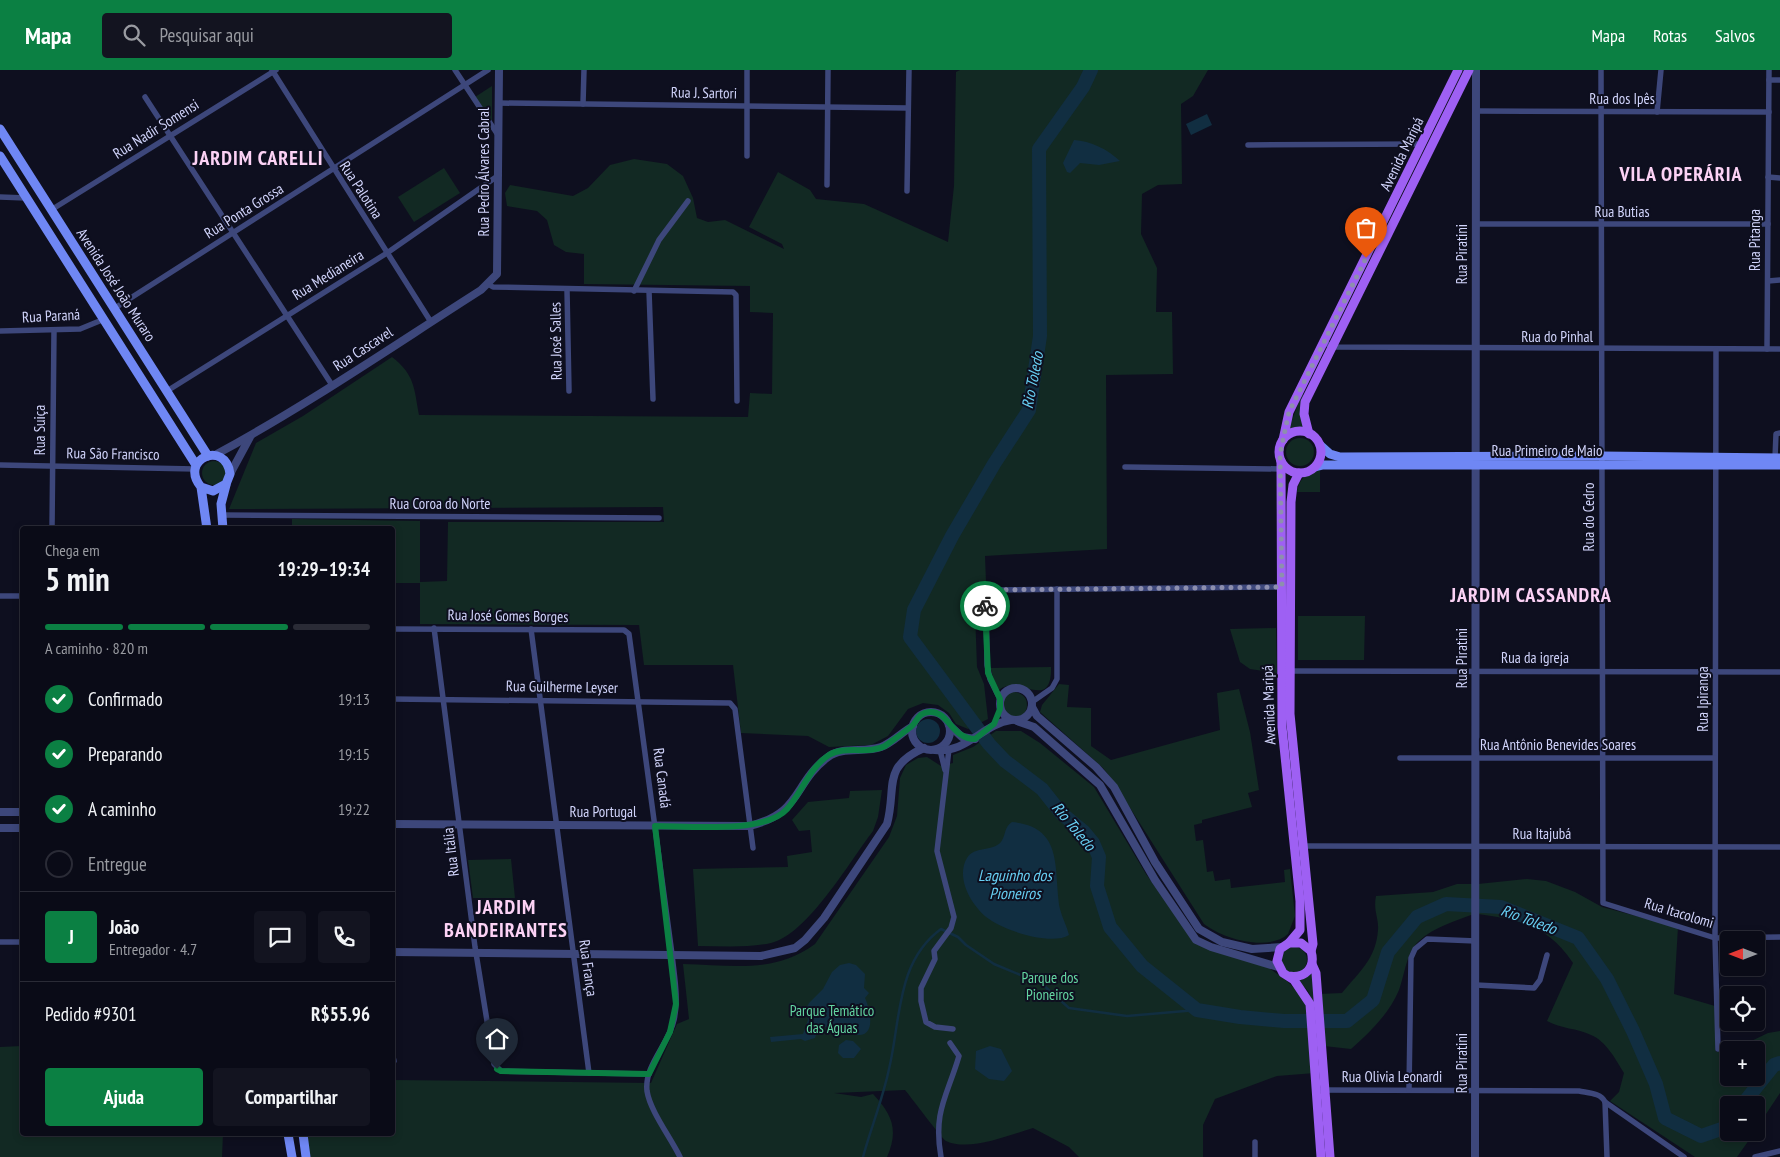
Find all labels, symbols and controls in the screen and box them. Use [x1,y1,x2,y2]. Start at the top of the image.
search box [102,13,452,58]
text: Mapa [25,20,72,51]
icon: search [120,21,148,49]
text: Pesquisar aqui [160,23,254,47]
text: Mapa [1591,24,1625,47]
text: Rotas [1653,24,1687,47]
text: Salvos [1715,24,1755,47]
street label: Rua J. Sartori [671,82,737,103]
street label: Rua dos Ipês [1589,89,1655,108]
street label: Rua Nadir Somensi [109,95,202,163]
street label: Rua Pedro Álvares Cabral [474,107,493,237]
street label: Avenida Maripá [1376,114,1428,194]
district label: JARDIM CARELLI [191,145,324,171]
street label: Rua Palotina [336,157,387,222]
district label: VILA OPERÁRIA [1618,161,1743,187]
street label: Rua Ponta Grossa [201,179,287,242]
street label: Rua Butias [1595,202,1649,221]
pin [1345,207,1387,258]
street label: Rua Pitanga [1745,209,1764,271]
icon: bag [1352,214,1380,242]
street label: Rua Piratini [1452,224,1471,284]
street label: Avenida José João Muraro [73,225,160,345]
street label: Rua Medianeira [289,245,367,304]
street label: Rua José Salles [545,302,566,380]
street label: Rua Paraná [22,304,80,327]
street label: Rua Cascavel [329,322,397,375]
street label: Rua do Pinhal [1521,327,1593,346]
water label: Rio Toledo [1017,349,1048,410]
street label: Rua Suiça [30,405,49,455]
street label: Rua Primeiro de Maio [1492,441,1602,460]
street label: Rua São Francisco [66,443,160,464]
street label: Rua do Cedro [1579,483,1598,551]
street label: Rua Coroa do Norte [390,494,490,513]
text: Chega em [45,540,100,560]
text: 19:29–19:34 [277,557,370,581]
text: 5 min [45,558,110,600]
courier [960,581,1010,631]
district label: JARDIM CASSANDRA [1449,582,1612,608]
icon: bike [971,592,999,620]
street label: Rua José Gomes Borges [447,605,569,626]
street label: Rua Piratini [1452,628,1471,688]
text: A caminho · 820 m [45,638,148,658]
street label: Rua da igreja [1501,648,1569,667]
street label: Avenida Maripá [1258,665,1279,745]
street label: Rua Ipiranga [1693,666,1712,732]
street label: Rua Guilherme Leyser [506,676,619,697]
icon: check [45,685,73,713]
text: Confirmado [88,687,163,711]
text: 19:13 [338,689,370,709]
street label: Rua Antônio Benevides Soares [1480,735,1636,754]
icon: check [45,740,73,768]
text: Preparando [88,742,163,766]
text: 19:15 [338,744,370,764]
street label: Rua Canadá [649,747,676,809]
icon: check [45,795,73,823]
text: A caminho [88,797,156,821]
water label: Rio Toledo [1048,797,1101,855]
text: 19:22 [338,799,370,819]
street label: Rua Portugal [570,802,637,821]
street label: Rua Itajubá [1513,824,1571,843]
street label: Rua Itália [438,826,463,878]
text: Entregue [88,852,147,876]
water label: Laguinho dos Pioneiros [978,865,1053,903]
street label: Rua Itacolomi [1642,893,1716,932]
district label: JARDIM BANDEIRANTES [444,894,568,943]
water label: Rio Toledo [1498,900,1561,939]
button: chat [254,911,306,963]
button: phone [318,911,370,963]
text: João [109,915,139,939]
text: J [68,925,74,949]
north arrow [1720,931,1765,976]
map controls [1720,931,1765,1141]
street label: Rua França [575,938,602,998]
text: Entregador · 4.7 [109,939,197,959]
park label: Parque dos Pioneiros [1022,968,1078,1004]
button: locate [1720,986,1765,1031]
park label: Parque Temático das Águas [790,1001,874,1037]
text: Pedido #9301 [45,1002,136,1026]
text: R$55.96 [311,1002,370,1026]
pin [476,1018,518,1069]
icon: home [483,1025,511,1053]
street label: Rua Piratini [1452,1033,1471,1093]
button: + [1720,1041,1765,1086]
street label: Rua Olivia Leonardi [1342,1067,1442,1086]
button: Ajuda [45,1068,203,1126]
button: Compartilhar [213,1068,370,1126]
button: − [1720,1096,1765,1141]

